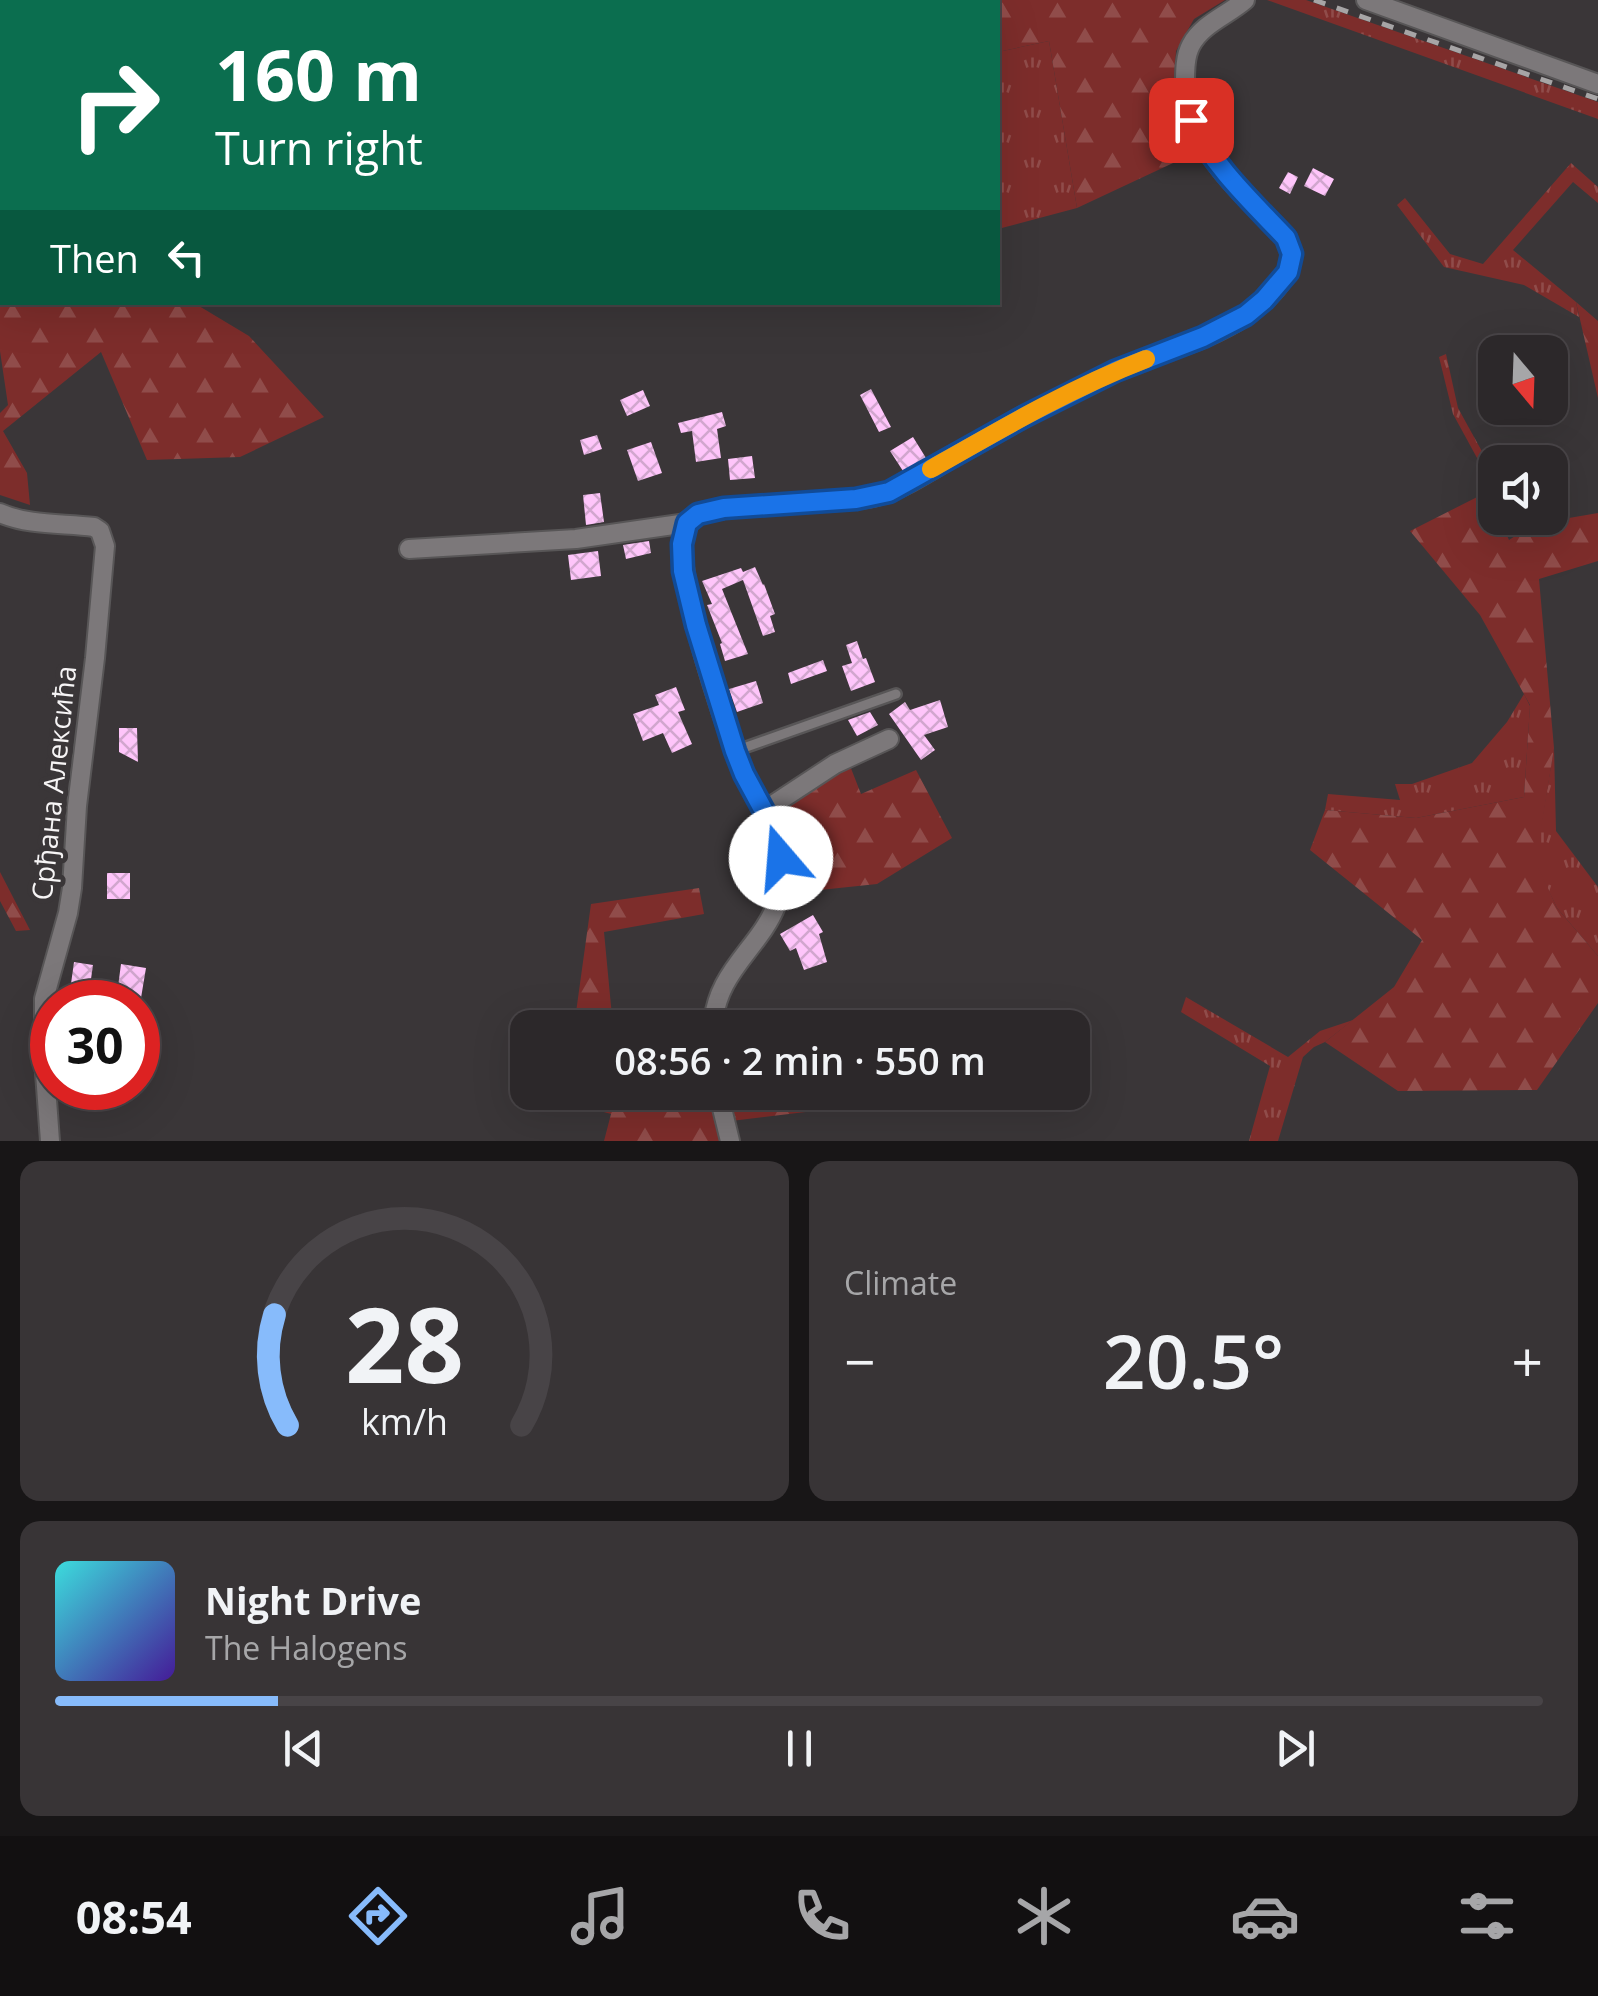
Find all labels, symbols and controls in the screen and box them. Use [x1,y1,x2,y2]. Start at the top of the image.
text: 160 m [215,26,422,122]
icon: right [50,40,180,170]
pin [1149,78,1234,163]
icon: arrive [1164,93,1219,148]
text: Turn right [215,117,423,178]
icon: left [159,230,214,285]
text: Then [50,232,139,284]
north arrow [1478,335,1568,425]
map controls [1478,335,1568,535]
button: sound [1478,445,1568,535]
street label: Срђана Алексића [22,664,84,902]
position arrow [729,806,833,910]
speed limit sign: 30 [30,980,160,1110]
text: 08:56 · 2 min · 550 m [614,1034,986,1086]
text: Climate [844,1261,957,1304]
text: 28 [345,1272,464,1413]
text: 20.5° [1103,1309,1284,1411]
text: − [844,1323,875,1398]
text: + [1512,1323,1543,1398]
text: km/h [361,1397,448,1445]
text: Night Drive [205,1574,421,1626]
text: The Halogens [205,1626,407,1669]
icon: previous [276,1721,331,1776]
icon: pause [772,1721,827,1776]
icon: next [1268,1721,1323,1776]
icon: directions [343,1881,413,1951]
icon: music [565,1881,635,1951]
icon: phone [787,1881,857,1951]
icon: climate [1009,1881,1079,1951]
icon: car [1230,1881,1300,1951]
icon: filters [1452,1881,1522,1951]
text: 08:54 [76,1886,192,1947]

